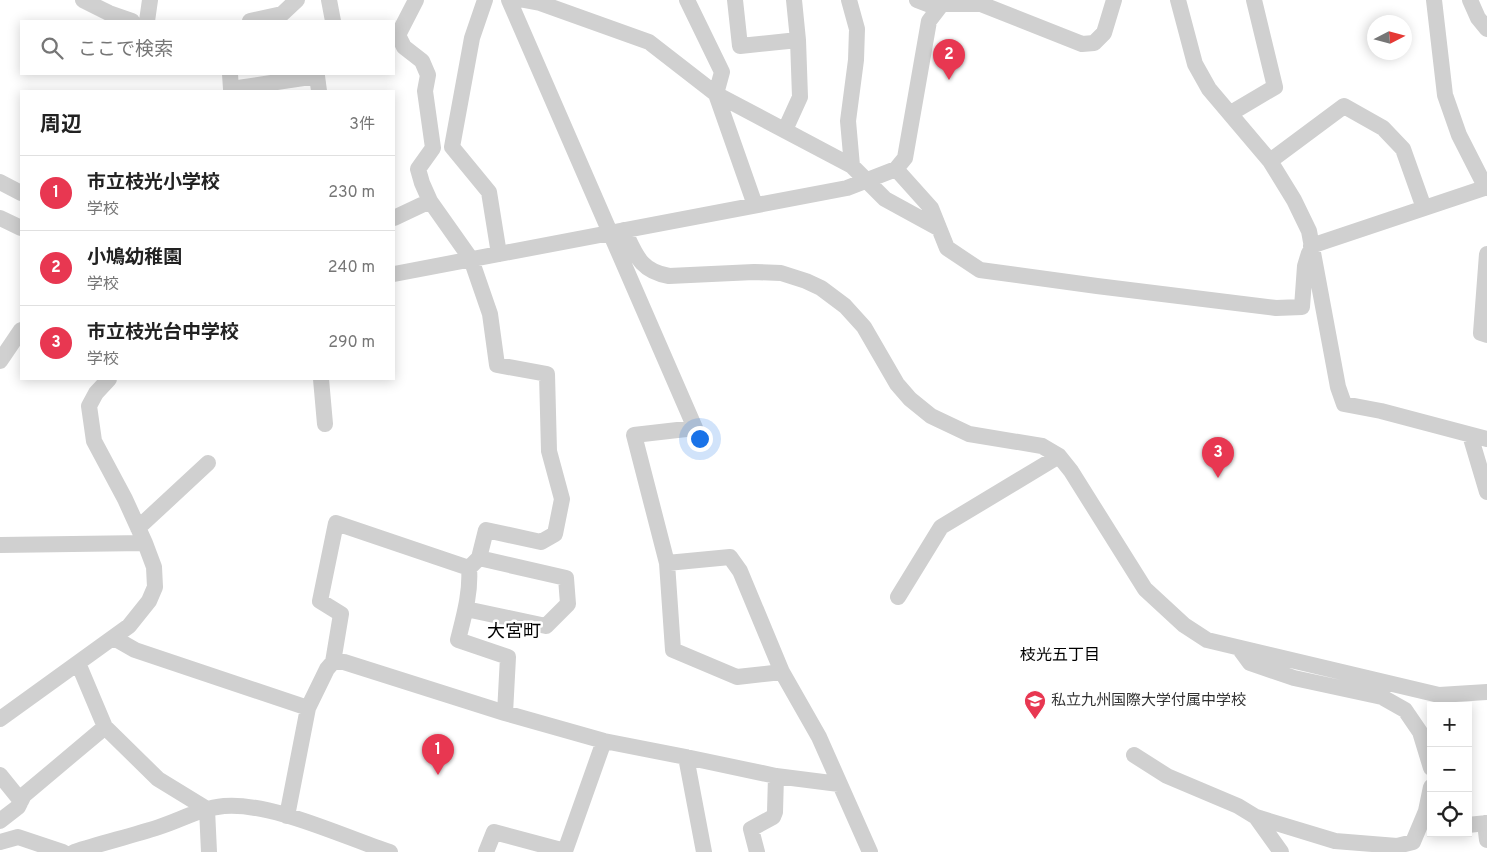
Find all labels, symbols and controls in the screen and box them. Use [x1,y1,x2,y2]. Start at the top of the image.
north arrow [1367,15,1412,60]
search box [20,20,395,75]
icon: search [38,34,66,62]
text: ここで検索 [78,38,173,62]
pin: 2 [933,39,965,80]
text: 周辺 [40,112,82,139]
text: 3件 [349,115,375,135]
text: 市立枝光小学校 [87,171,220,195]
text: 1 [53,183,59,203]
text: 230 m [328,183,375,203]
text: 学校 [87,200,119,220]
text: 小鳩幼稚園 [87,246,182,270]
text: 2 [51,258,61,278]
text: 240 m [328,258,375,278]
text: 学校 [87,275,119,295]
text: 市立枝光台中学校 [87,321,239,345]
text: 3 [51,333,61,353]
text: 290 m [328,333,375,353]
text: 学校 [87,350,119,370]
your location [687,426,713,452]
pin: 3 [1202,437,1234,478]
district label: 大宮町 [487,621,541,644]
district label: 枝光五丁目 [1020,646,1100,666]
school or university icon: 私立九州国際大学付属中学校 [1023,689,1047,720]
place label: 私立九州国際大学付属中学校 [1051,691,1246,711]
map controls [1427,702,1472,837]
button: + [1427,702,1472,747]
pin: 1 [422,734,454,775]
button: − [1427,747,1472,792]
button: locate [1427,792,1472,837]

